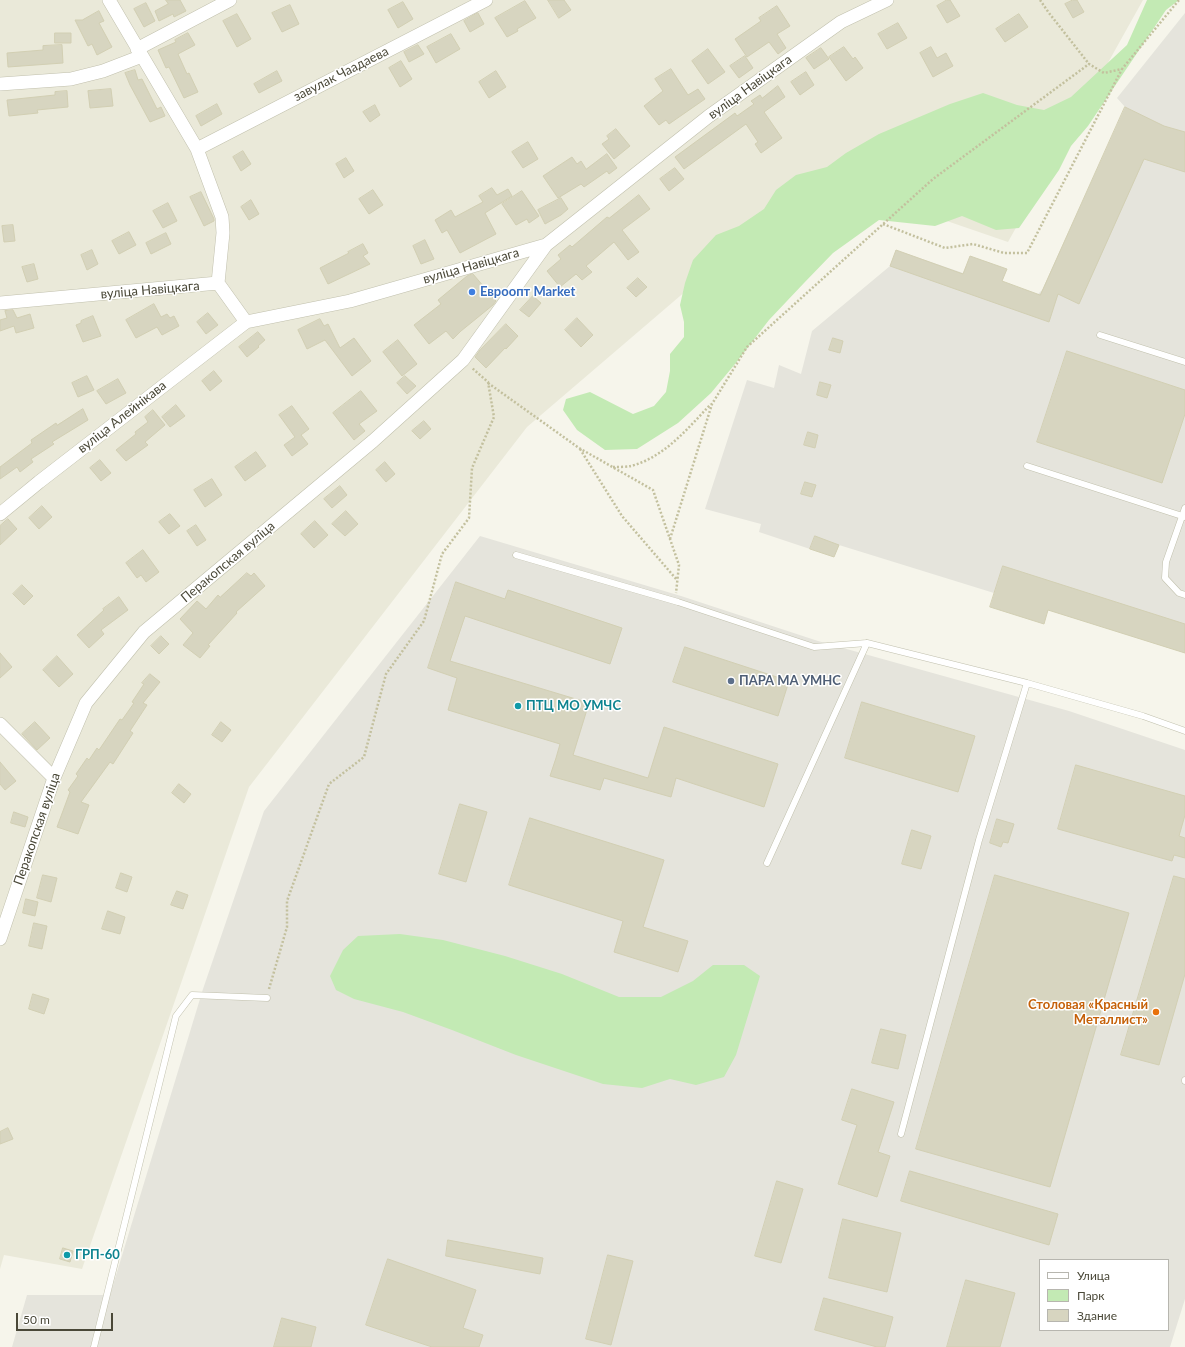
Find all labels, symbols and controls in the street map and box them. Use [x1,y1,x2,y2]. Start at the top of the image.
street label: завулак Чаадаева [291,43,391,105]
street label: вуліца Навіцкага [705,51,795,123]
street label: вуліца Навіцкага [421,245,521,287]
street label: вуліца Навіцкага [100,278,200,302]
place label: Евроопт Market [480,284,575,300]
marker: Евроопт Market [467,287,477,297]
street label: вуліца Алейнікава [75,378,169,456]
street label: Перакопская вуліца [178,518,278,606]
place label: ПАРА МА УМНС [739,673,841,689]
marker: ПАРА МА УМНС [726,676,736,686]
place label: ПТЦ МО УМЧС [526,698,621,714]
marker: ПТЦ МО УМЧС [513,701,523,711]
street label: Перакопская вуліца [10,771,64,887]
place label: Столовая «Красный Металлист» [1028,997,1148,1028]
marker: Столовая «Красный Металлист» [1151,1007,1161,1017]
place label: ГРП-60 [75,1247,120,1263]
marker: ГРП-60 [62,1250,72,1260]
legend [1039,1259,1169,1331]
text: Улица [1077,1268,1110,1283]
text: Парк [1077,1288,1105,1303]
scale bar [18,1305,115,1331]
text: Здание [1077,1308,1117,1323]
text: 50 m [23,1312,50,1327]

